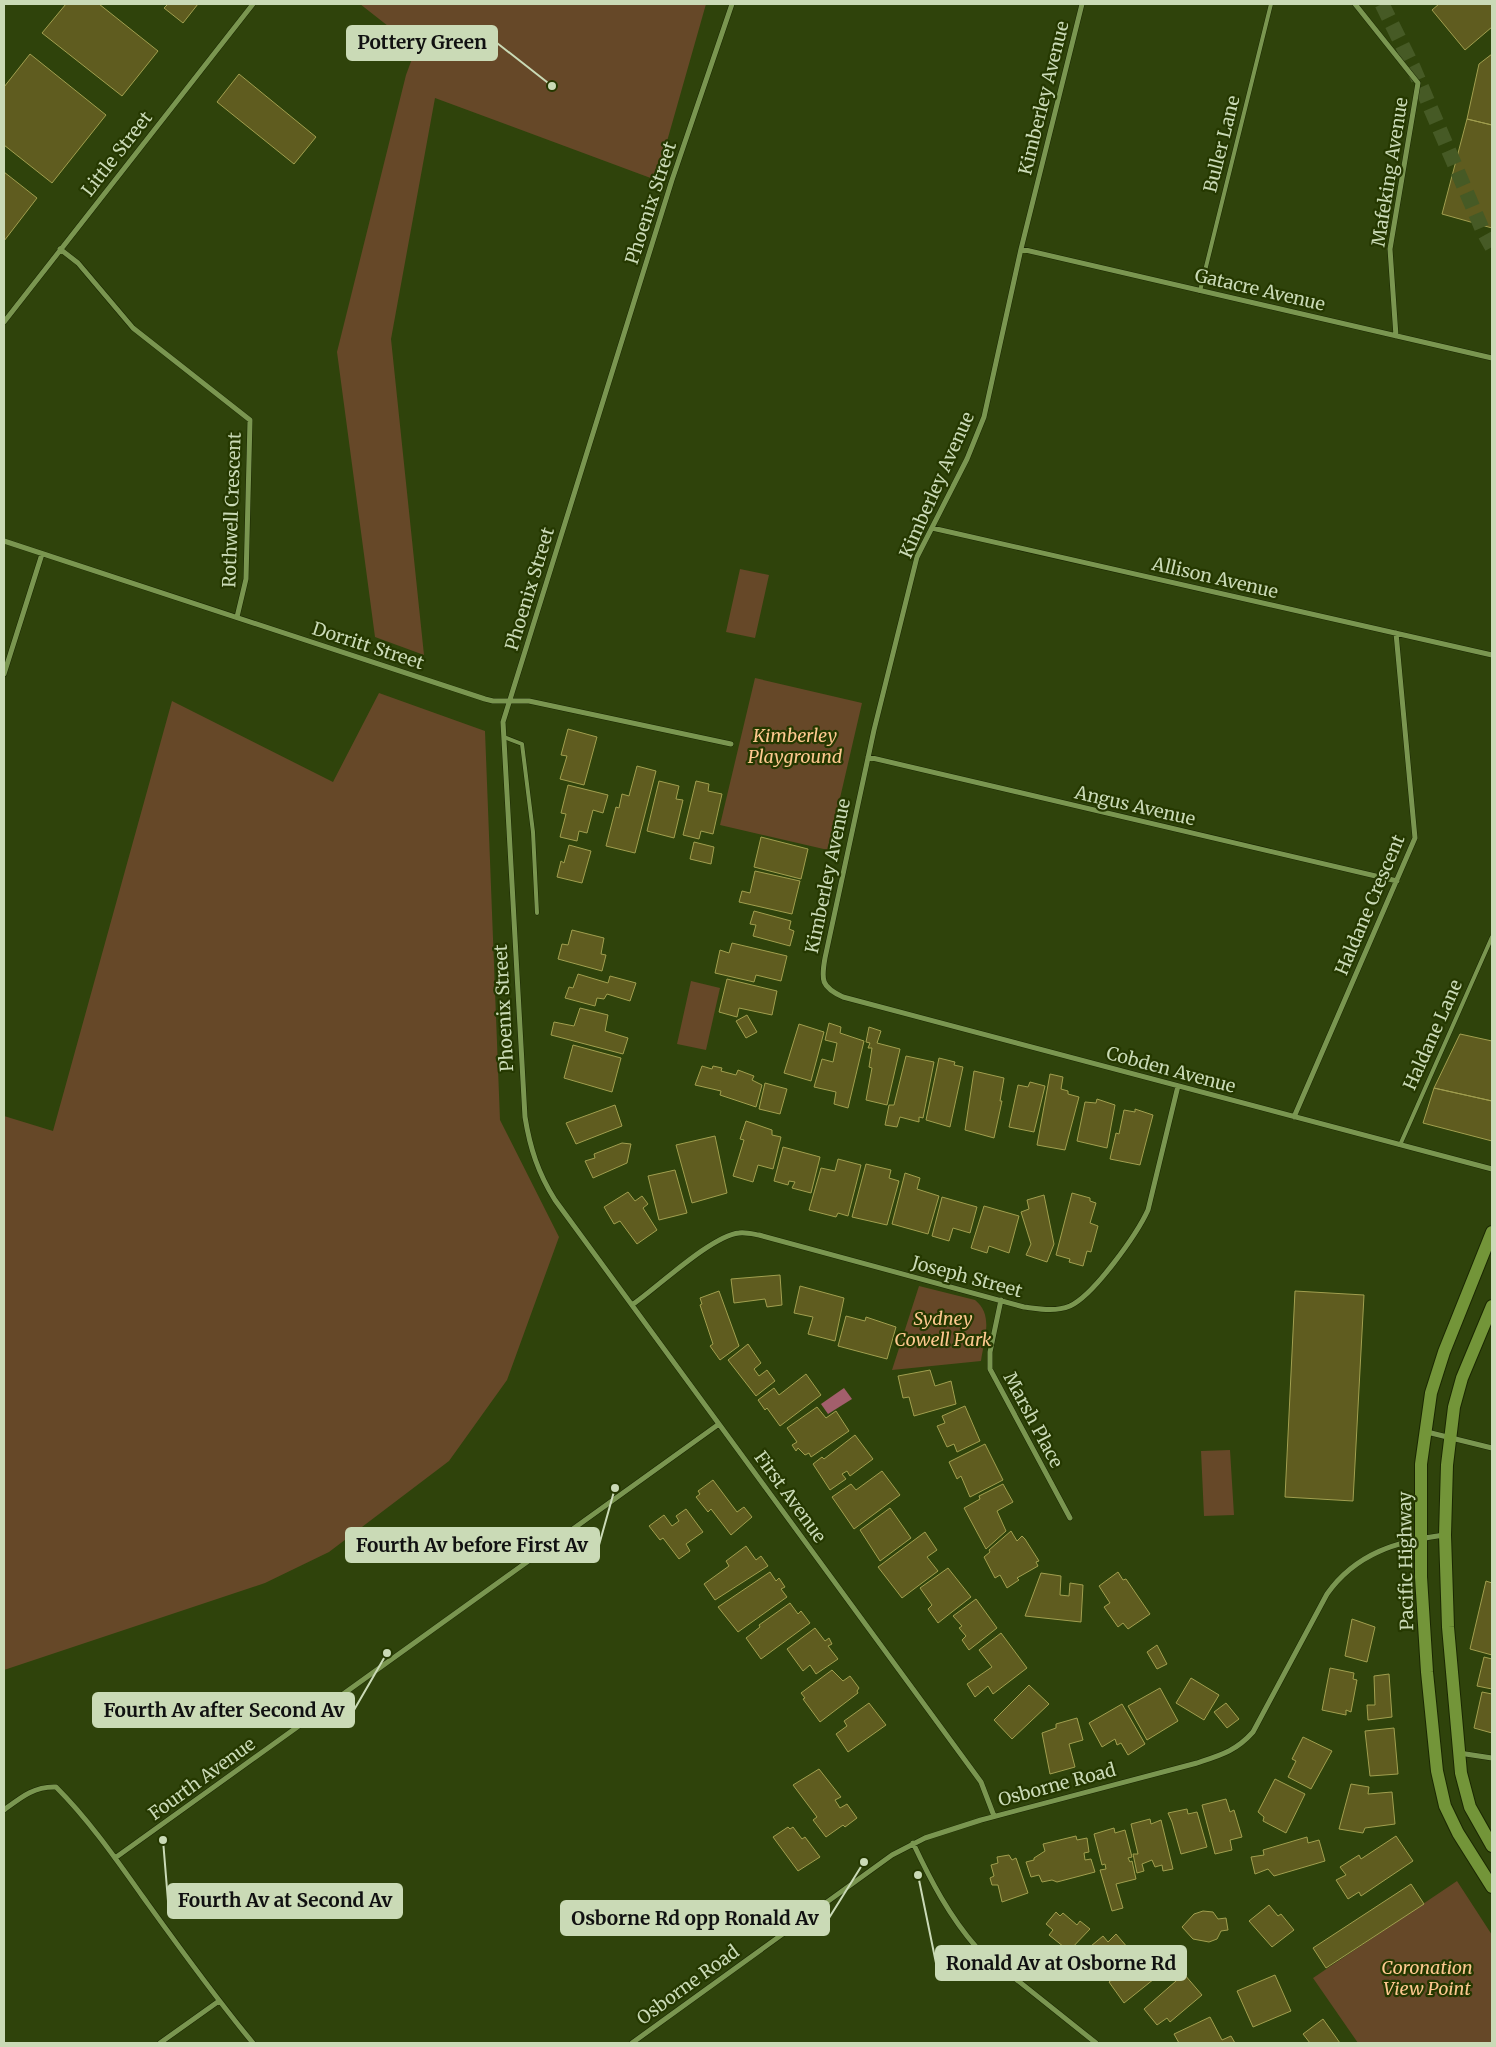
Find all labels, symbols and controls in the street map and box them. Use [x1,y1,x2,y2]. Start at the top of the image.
street label: Kimberley Avenue [1013,19,1074,177]
callout: Pottery Green [347,26,497,60]
text: Pottery Green [357,30,487,54]
street label: Buller Lane [1198,93,1245,195]
street label: Mafeking Avenue [1366,96,1413,248]
street label: Little Street [76,107,157,201]
street label: Phoenix Street [620,139,681,267]
street label: Gatacre Avenue [1193,263,1327,316]
street label: Kimberley Avenue [894,408,979,561]
street label: Rothwell Crescent [217,432,246,588]
street label: Phoenix Street [500,524,559,653]
street label: Allison Avenue [1149,552,1280,603]
street label: Dorritt Street [309,617,427,674]
park label: Kimberley Playground [748,724,843,768]
street label: Angus Avenue [1072,780,1198,831]
street label: Kimberley Avenue [800,796,855,955]
street label: Haldane Crescent [1330,831,1410,979]
street label: Phoenix Street [489,944,518,1072]
street label: Haldane Lane [1398,976,1467,1094]
street label: Cobden Avenue [1104,1041,1238,1098]
street label: Joseph Street [908,1250,1025,1302]
park label: Sydney Cowell Park [894,1307,992,1351]
street label: Marsh Place [999,1368,1068,1472]
street label: First Avenue [749,1446,831,1547]
street label: Pacific Highway [1393,1491,1418,1631]
callout: Fourth Av before First Av [346,1528,599,1562]
text: Fourth Av before First Av [356,1533,589,1557]
callout: Fourth Av after Second Av [93,1693,354,1727]
text: Fourth Av after Second Av [103,1698,345,1722]
street label: Fourth Avenue [144,1732,260,1825]
street label: Osborne Road [996,1758,1118,1811]
callout: Fourth Av at Second Av [168,1884,402,1918]
text: Fourth Av at Second Av [178,1888,393,1912]
callout: Osborne Rd opp Ronald Av [561,1901,829,1935]
text: Osborne Rd opp Ronald Av [571,1906,820,1930]
street label: Osborne Road [632,1940,743,2029]
callout: Ronald Av at Osborne Rd [936,1946,1186,1980]
text: Ronald Av at Osborne Rd [946,1951,1176,1975]
park label: Coronation View Point [1381,1956,1473,2000]

